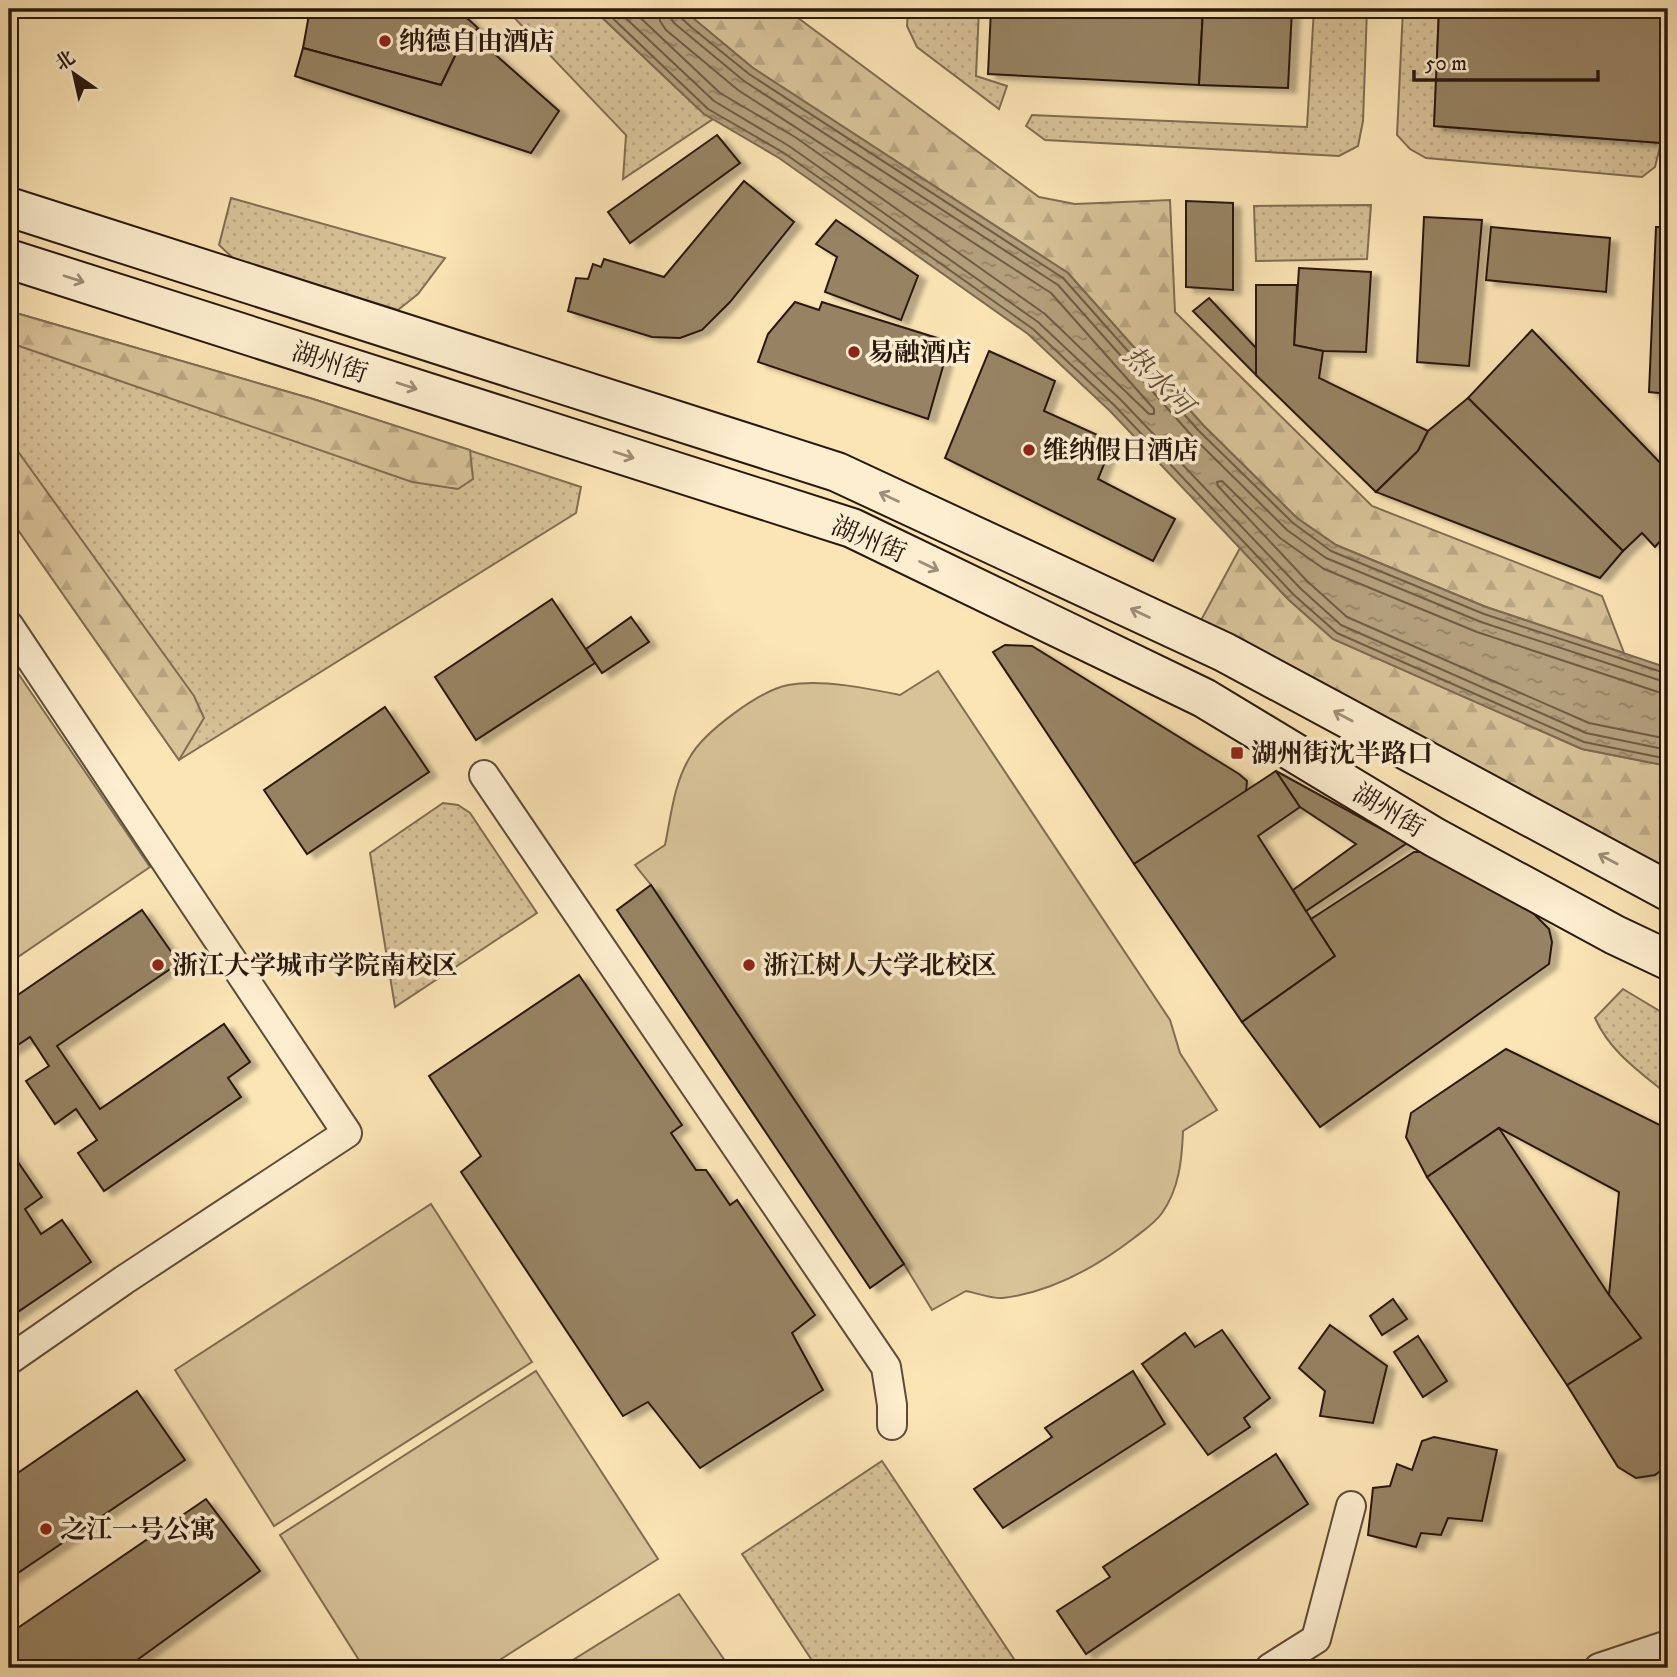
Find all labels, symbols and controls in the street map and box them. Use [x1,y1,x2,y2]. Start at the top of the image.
place label: 纳德自由酒店 [399,26,555,59]
marker: 纳德自由酒店 [377,33,393,49]
north arrow [38,38,108,108]
scale bar [1414,38,1598,82]
text: 北 [51,46,80,76]
text: 50 m [1425,51,1467,77]
one-way arrow [62,274,84,287]
street label: 湖州街 [287,336,372,391]
place label: 易融酒店 [868,337,972,370]
water label: 热水河 [1116,339,1204,427]
marker: 易融酒店 [846,344,862,360]
one-way arrow [396,380,418,393]
place label: 维纳假日酒店 [1043,435,1199,468]
marker: 维纳假日酒店 [1021,442,1037,458]
one-way arrow [612,450,634,463]
one-way arrow [879,490,901,503]
street label: 湖州街 [826,510,911,571]
one-way arrow [918,559,939,573]
one-way arrow [1130,606,1152,619]
one-way arrow [1334,708,1354,722]
place label: 湖州街沈半路口 [1251,738,1433,771]
marker: 湖州街沈半路口 [1229,745,1245,761]
street label: 湖州街 [1346,777,1430,846]
one-way arrow [1598,851,1619,865]
place label: 浙江大学城市学院南校区 [172,950,458,983]
place label: 浙江树人大学北校区 [763,950,997,983]
marker: 浙江大学城市学院南校区 [150,957,166,973]
marker: 浙江树人大学北校区 [741,957,757,973]
place label: 之江一号公寓 [60,1514,216,1547]
marker: 之江一号公寓 [38,1521,54,1537]

